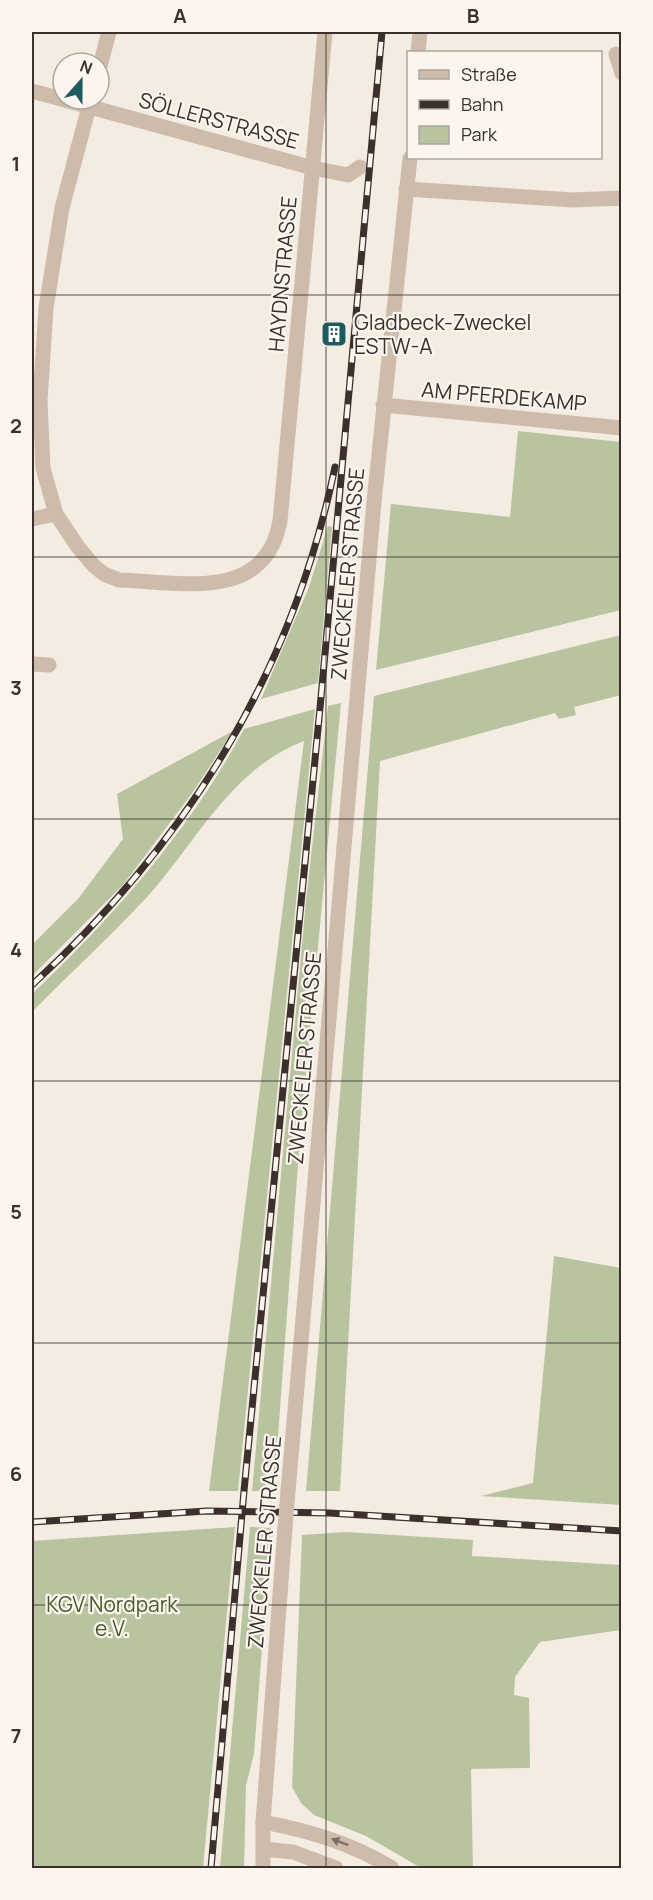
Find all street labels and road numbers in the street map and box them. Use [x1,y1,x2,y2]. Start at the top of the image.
street label: SÖLLERSTRASSE [136,85,302,155]
street label: HAYDNSTRASSE [261,195,303,353]
street label: AM PFERDEKAMP [420,375,588,417]
street label: ZWECKELER STRASSE [324,467,370,681]
street label: ZWECKELER STRASSE [281,951,327,1165]
street label: ZWECKELER STRASSE [241,1435,287,1649]

